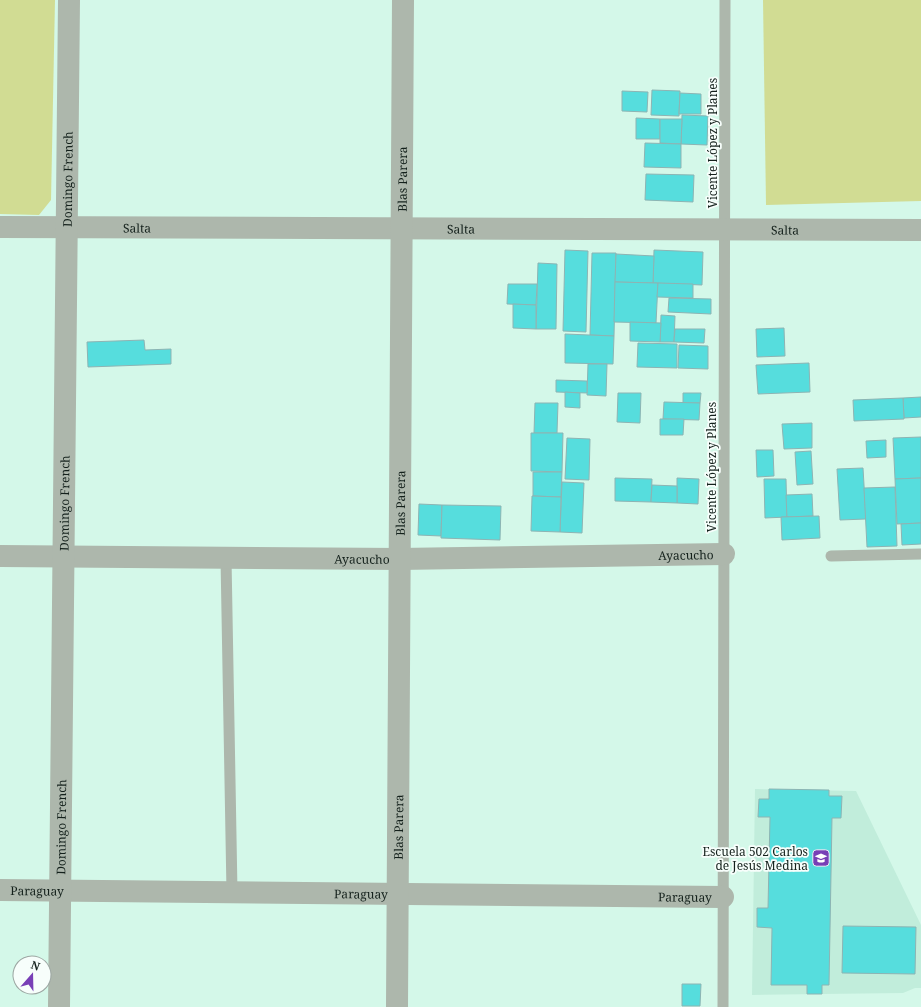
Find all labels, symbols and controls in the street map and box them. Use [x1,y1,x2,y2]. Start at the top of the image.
street label: Vicente López y Planes [704,78,721,208]
street label: Domingo French [58,131,76,227]
street label: Blas Parera [393,146,411,212]
street label: Salta [123,219,151,236]
street label: Salta [447,220,475,237]
street label: Salta [771,221,799,238]
street label: Vicente López y Planes [703,402,720,532]
street label: Domingo French [55,455,73,551]
street label: Blas Parera [391,470,409,536]
street label: Ayacucho [658,546,714,564]
street label: Ayacucho [334,550,390,567]
street label: Domingo French [52,779,70,875]
street label: Blas Parera [389,794,407,860]
place label: Escuela 502 Carlos de Jesús Medina [702,843,808,874]
school or university icon: Escuela 502 Carlos de Jesús Medina [811,848,831,868]
street label: Paraguay [10,882,64,899]
street label: Paraguay [334,885,388,902]
street label: Paraguay [658,888,712,905]
north arrow [12,955,52,995]
text: N [29,957,43,974]

